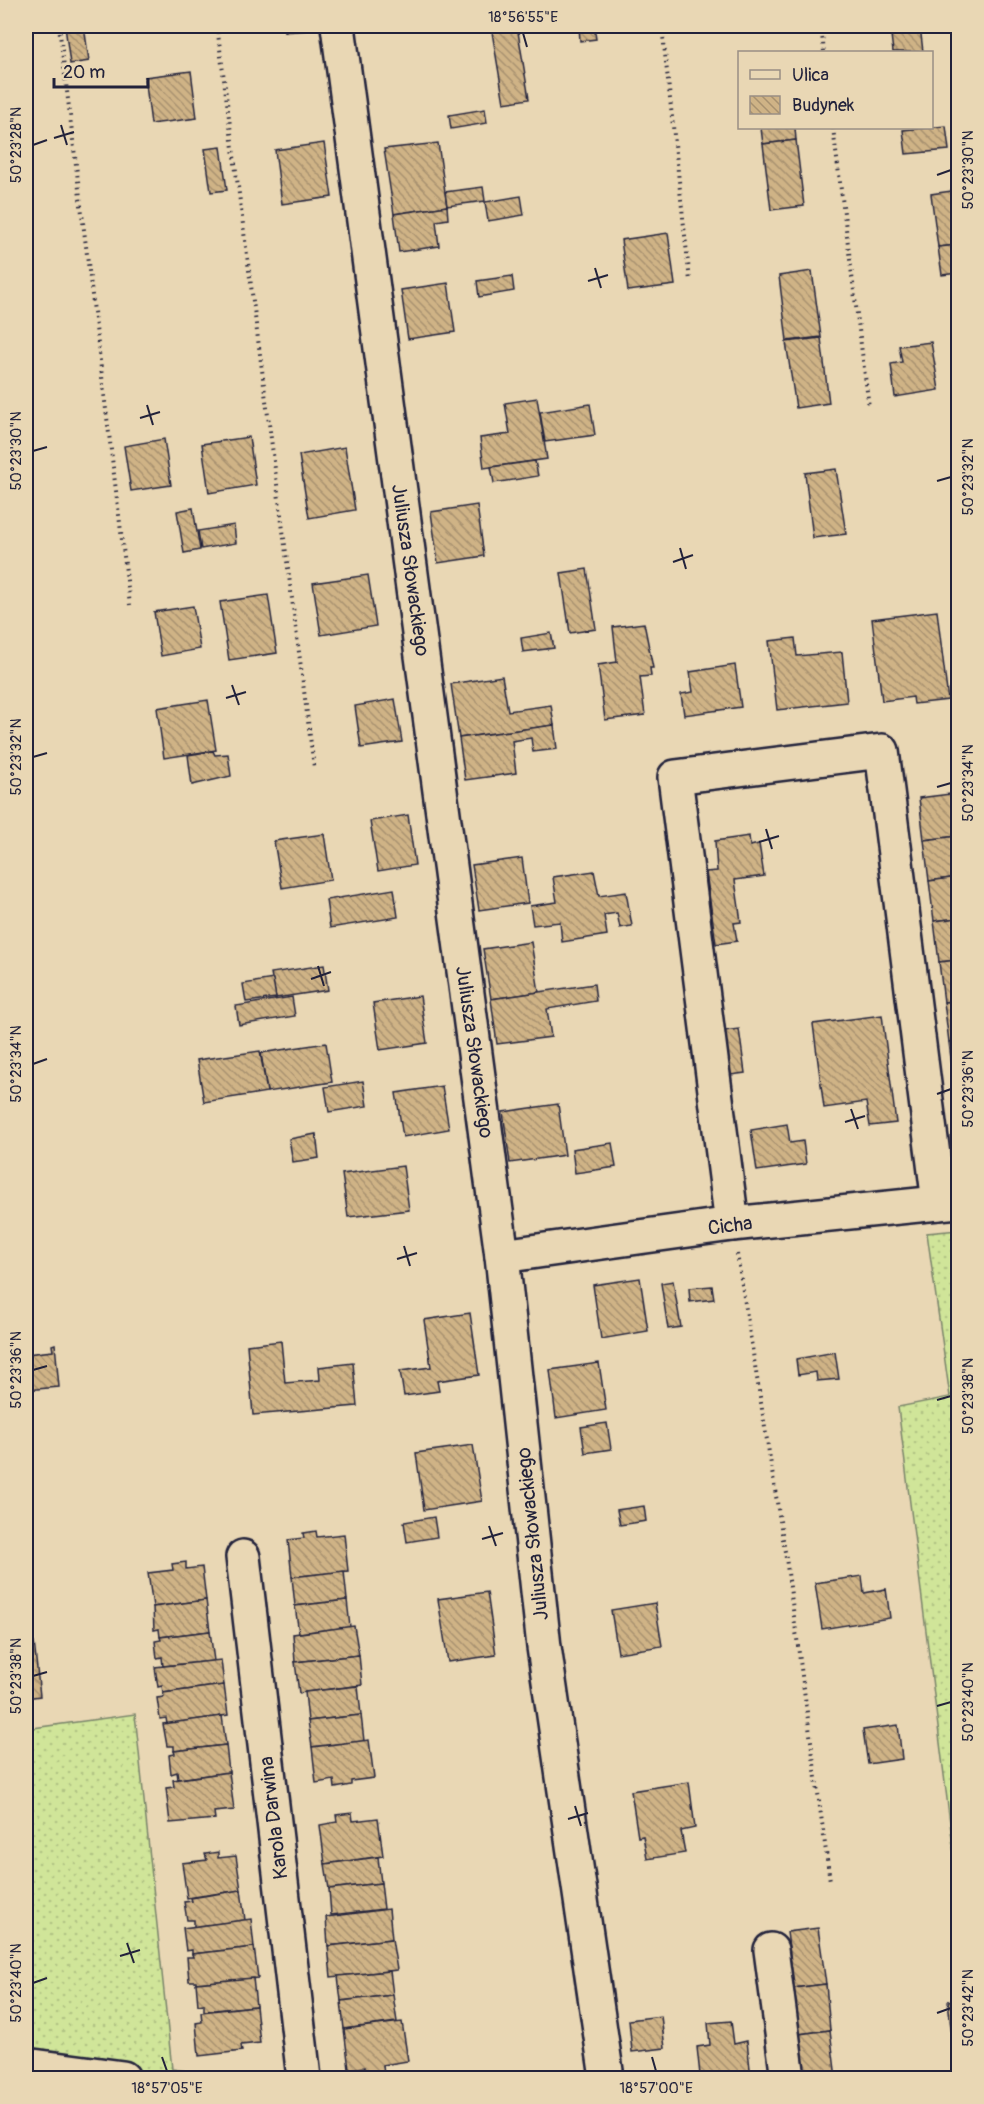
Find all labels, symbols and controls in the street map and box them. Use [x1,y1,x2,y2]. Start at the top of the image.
text: 18°56'55"E [488,8,558,27]
scale bar [54,51,148,89]
legend [738,51,933,129]
text: 20 m [63,61,105,84]
text: Ulica [792,64,829,87]
text: Budynek [792,94,855,117]
text: 50°23'28"N [7,107,26,183]
text: 50°23'30"N [959,130,978,210]
text: 50°23'30"N [7,411,26,491]
text: 50°23'32"N [959,438,978,516]
street label: Juliusza Słowackiego [386,482,435,658]
text: 50°23'32"N [7,718,26,796]
text: 50°23'34"N [959,744,978,822]
street label: Juliusza Słowackiego [450,964,499,1140]
text: 50°23'34"N [7,1025,26,1103]
text: 50°23'36"N [959,1050,978,1128]
street label: Cicha [706,1210,754,1241]
text: 50°23'36"N [7,1331,26,1409]
text: 50°23'38"N [959,1358,978,1434]
street label: Juliusza Słowackiego [511,1446,554,1622]
text: 50°23'38"N [7,1638,26,1714]
text: 50°23'40"N [959,1662,978,1742]
street label: Karola Darwina [254,1755,293,1881]
text: 50°23'40"N [7,1943,26,2023]
text: 50°23'42"N [959,1969,978,2047]
text: 18°57'05"E [131,2079,203,2098]
text: 18°57'00"E [619,2079,693,2098]

